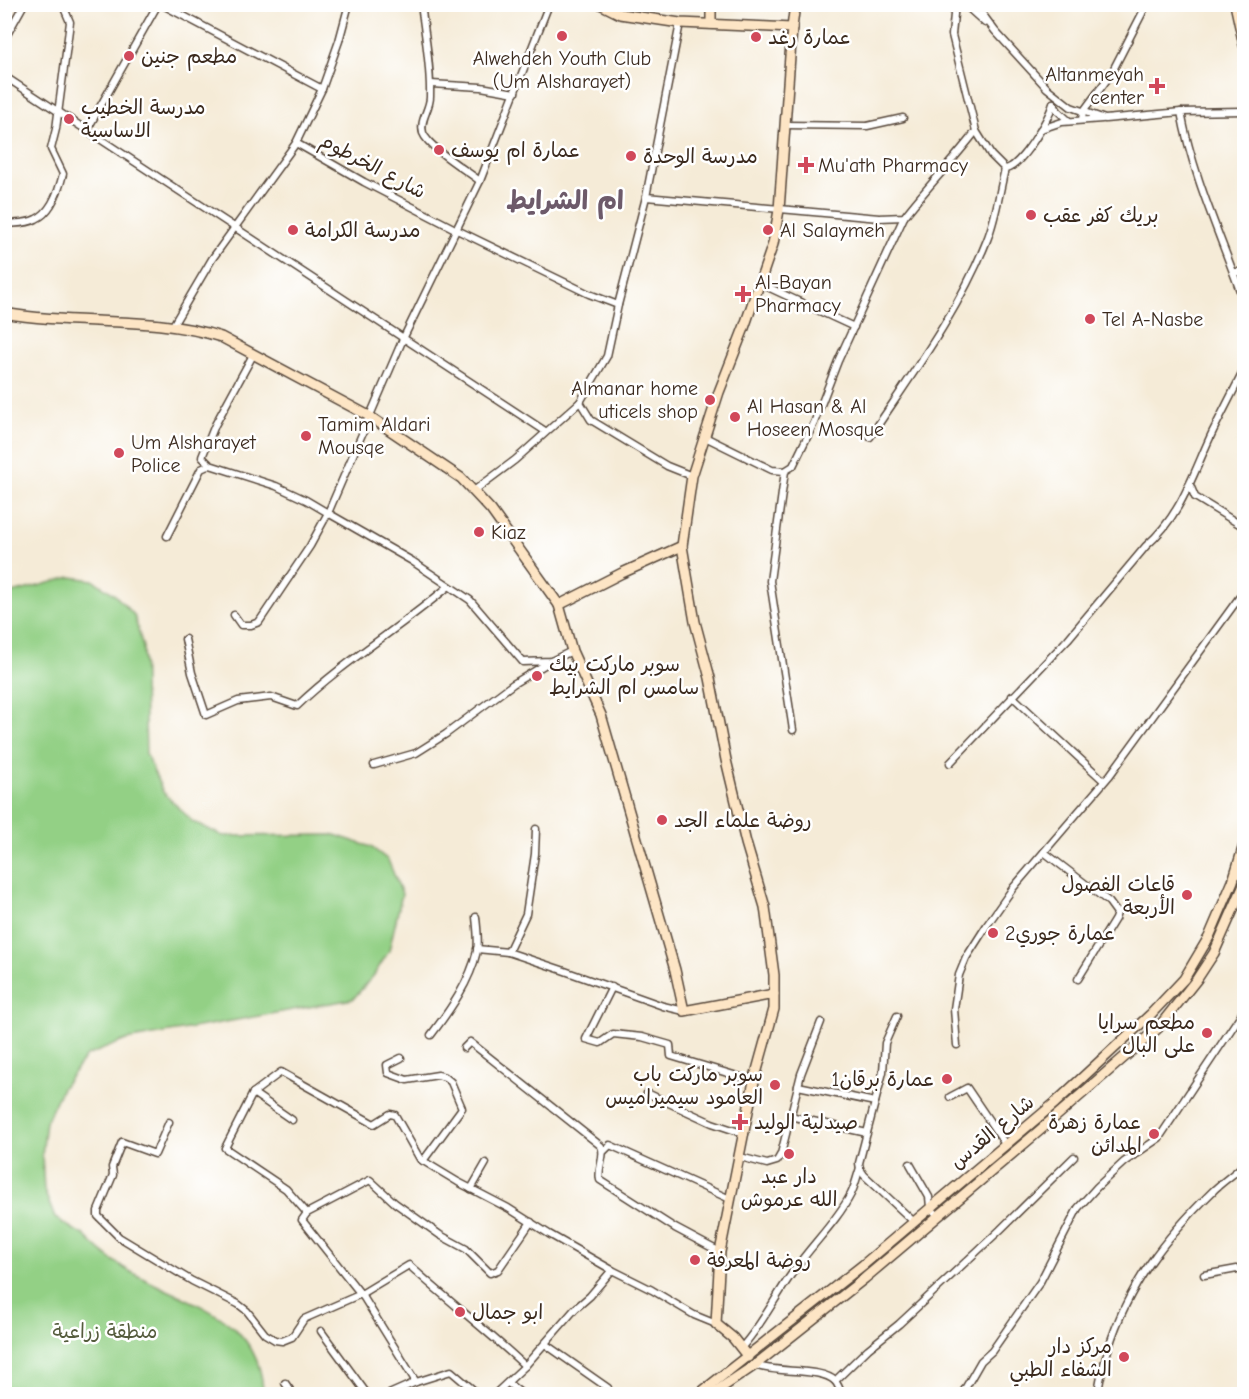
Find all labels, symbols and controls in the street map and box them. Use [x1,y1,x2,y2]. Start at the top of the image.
place label: عمارة رغد [768,26,852,49]
marker: Alwehdeh Youth Club (Um Alsharayet) [555,29,569,43]
marker: عمارة رغد [749,30,763,44]
place label: مطعم جنين [141,45,237,71]
place label: Alwehdeh Youth Club (Um Alsharayet) [473,47,651,93]
marker: مطعم جنين [122,49,136,63]
place label: Altanmeyah center [1045,63,1144,109]
marker: Altanmeyah center [1148,77,1166,95]
place label: مدرسة الخطيب الاساسية [81,96,206,142]
marker: مدرسة الخطيب الاساسية [62,112,76,126]
street label: شارع الخرطوم [314,129,430,207]
place label: عمارة ام يوسف [451,139,581,165]
marker: عمارة ام يوسف [432,143,446,157]
place label: مدرسة الوحدة [643,145,758,168]
marker: مدرسة الوحدة [624,149,638,163]
place label: Mu'ath Pharmacy [818,154,968,177]
marker: Mu'ath Pharmacy [799,158,813,172]
district label: ام الشرايط [506,186,624,220]
place label: بريك كفر عقب [1043,204,1159,227]
marker: بريك كفر عقب [1024,208,1038,222]
place label: مدرسة الكرامة [305,219,420,242]
place label: Al Salaymeh [780,219,885,242]
marker: مدرسة الكرامة [286,223,300,237]
marker: Al Salaymeh [761,223,775,237]
place label: Al-Bayan Pharmacy [755,271,841,317]
marker: Al-Bayan Pharmacy [736,287,750,301]
place label: Tel A-Nasbe [1102,308,1203,331]
marker: Tel A-Nasbe [1083,312,1097,326]
place label: Almanar home uticels shop [571,377,698,423]
marker: Almanar home uticels shop [703,393,717,407]
place label: Al Hasan & Al Hoseen Mosque [747,395,884,441]
marker: Al Hasan & Al Hoseen Mosque [728,410,742,424]
place label: Tamim Aldari Mousqe [318,413,431,459]
marker: Tamim Aldari Mousqe [299,429,313,443]
place label: Um Alsharayet Police [131,431,257,477]
marker: Um Alsharayet Police [112,446,126,460]
place label: Kiaz [491,521,526,544]
marker: Kiaz [472,525,486,539]
place label: سوبر ماركت بيك سامس ام الشرايط [549,653,699,702]
marker: سوبر ماركت بيك سامس ام الشرايط [530,669,544,683]
place label: روضة علماء الجد [674,809,812,832]
marker: روضة علماء الجد [655,813,669,827]
place label: قاعات الفصول الأربعة [1061,873,1175,919]
marker: قاعات الفصول الأربعة [1180,888,1194,902]
place label: عمارة جوري2 [1005,922,1116,948]
marker: عمارة جوري2 [986,926,1000,940]
place label: مطعم سرايا على البال [1098,1011,1195,1058]
marker: مطعم سرايا على البال [1200,1026,1214,1040]
place label: سوبر ماركت باب العامود سيميراميس [605,1063,763,1109]
place label: 1عمارة برقان [831,1068,935,1091]
marker: 1عمارة برقان [940,1072,954,1086]
marker: سوبر ماركت باب العامود سيميراميس [768,1078,782,1092]
street label: شارع القدس [946,1090,1040,1175]
place label: صيدلية الوليد [754,1111,858,1136]
place label: عمارة زهرة المدائن [1048,1111,1142,1157]
marker: صيدلية الوليد [731,1113,749,1131]
marker: عمارة زهرة المدائن [1147,1127,1161,1141]
marker: دار عبد الله عرموش [782,1147,796,1161]
place label: دار عبد الله عرموش [741,1165,837,1212]
place label: روضة المعرفة [707,1249,811,1272]
marker: روضة المعرفة [688,1253,702,1267]
place label: ابو جمال [472,1301,543,1324]
marker: ابو جمال [453,1305,467,1319]
park label: منطقة زراعية [53,1320,157,1343]
place label: مركز دار الشفاء الطبي [1010,1335,1112,1387]
marker: مركز دار الشفاء الطبي [1117,1350,1131,1364]

